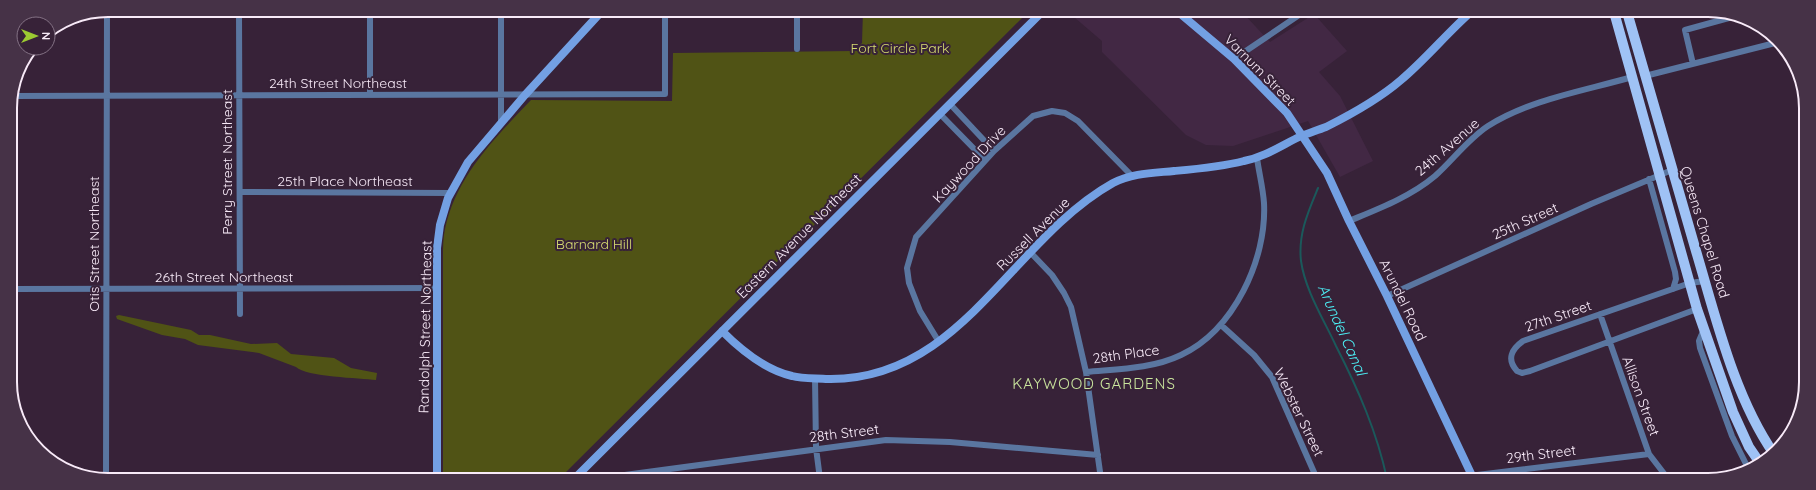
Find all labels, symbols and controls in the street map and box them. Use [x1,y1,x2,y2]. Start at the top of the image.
north arrow [16,16,56,56]
street label: Varnum Street [1220,30,1300,110]
text: N [39,32,53,40]
park label: Fort Circle Park [850,39,950,57]
street label: 24th Street Northeast [269,74,407,92]
street label: Perry Street Northeast [218,89,236,235]
street label: 24th Avenue [1411,114,1483,180]
street label: Kaywood Drive [929,121,1010,206]
street label: Queens Chapel Road [1676,164,1734,300]
street label: Eastern Avenue Northeast [733,170,865,302]
street label: 25th Place Northeast [277,172,413,190]
street label: Otis Street Northeast [85,176,103,312]
street label: Russell Avenue [993,193,1074,274]
street label: 25th Street [1489,198,1561,243]
park label: Barnard Hill [556,235,632,253]
street label: Randolph Street Northeast [414,240,436,414]
street label: Arundel Road [1375,256,1431,344]
street label: 26th Street Northeast [155,268,293,286]
water label: Arundel Canal [1314,281,1372,380]
street label: 27th Street [1522,296,1594,336]
street label: 28th Place [1092,340,1161,368]
street label: Allison Street [1618,354,1664,439]
street label: Webster Street [1270,365,1328,459]
district label: KAYWOOD GARDENS [1012,374,1176,393]
street label: 28th Street [808,420,880,446]
street label: 29th Street [1505,441,1577,467]

